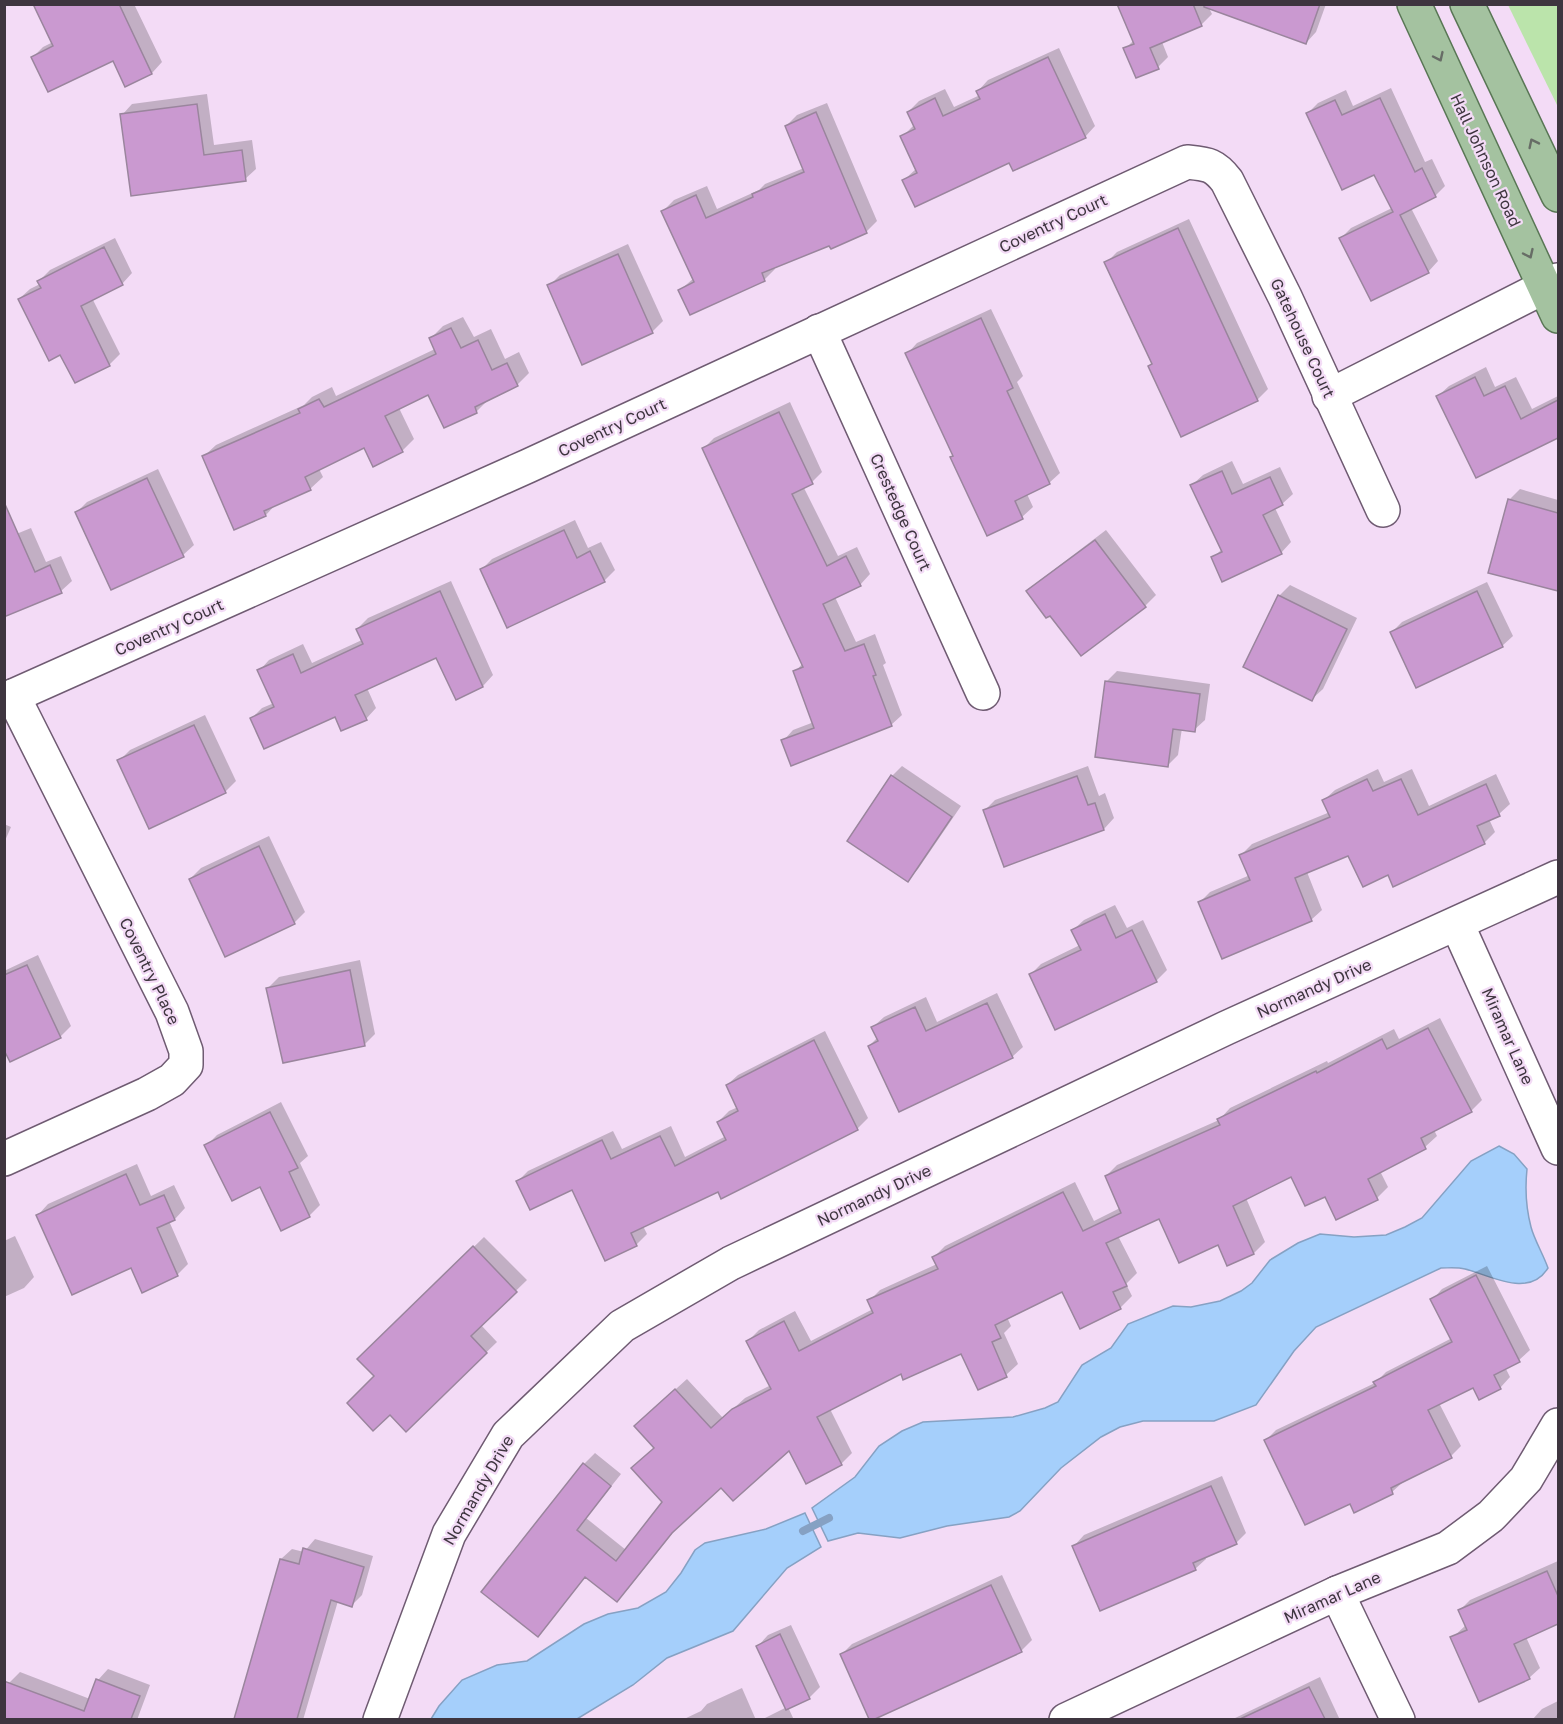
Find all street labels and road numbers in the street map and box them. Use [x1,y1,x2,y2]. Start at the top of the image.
street label: Hall Johnson Road [1446,90,1526,230]
street label: Coventry Court [996,189,1110,257]
street label: Gatehouse Court [1266,275,1340,401]
street label: Coventry Court [555,393,669,461]
street label: Crestedge Court [866,450,936,574]
street label: Coventry Court [112,594,226,660]
street label: Coventry Place [115,914,185,1028]
street label: Normandy Drive [1254,954,1374,1022]
street label: Miramar Lane [1478,984,1538,1088]
street label: Normandy Drive [814,1160,934,1230]
street label: Normandy Drive [438,1432,518,1548]
street label: Miramar Lane [1280,1567,1384,1627]

